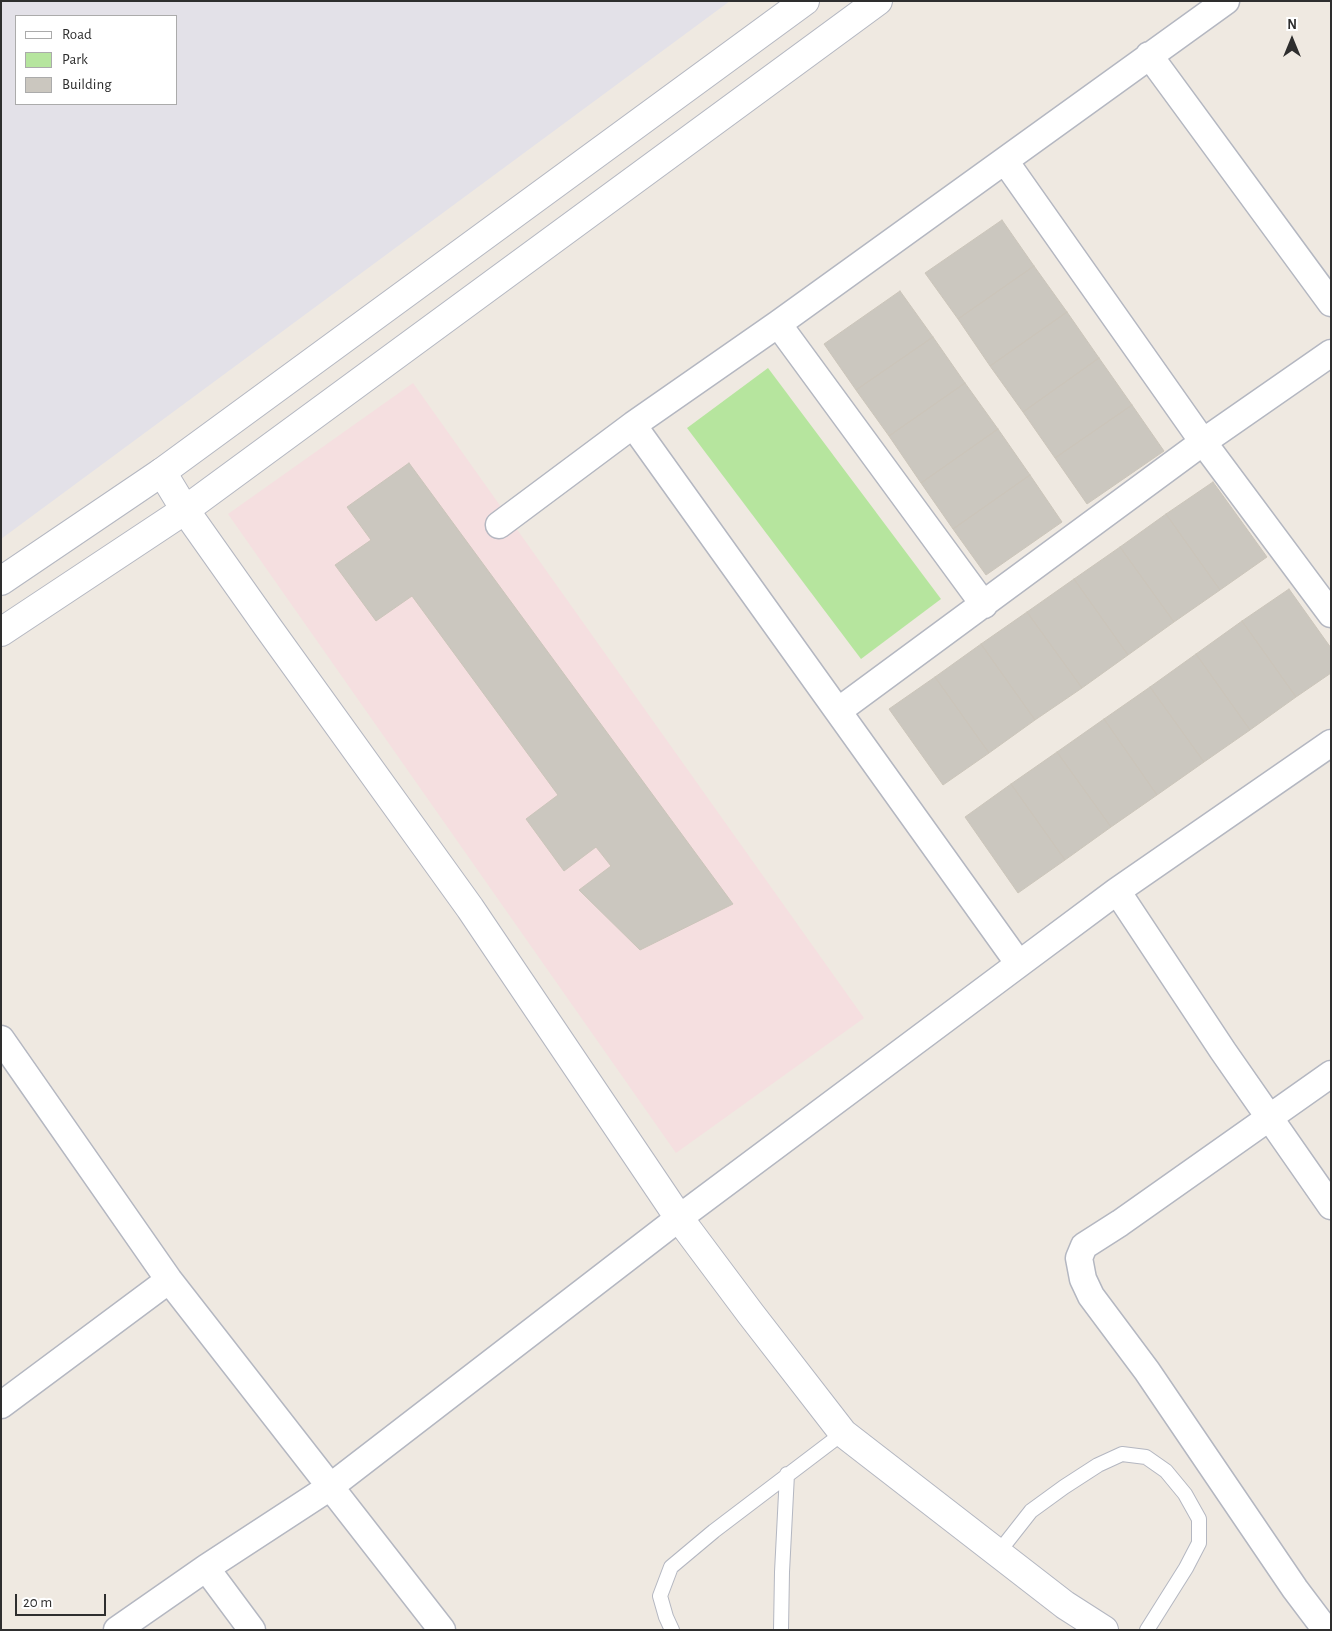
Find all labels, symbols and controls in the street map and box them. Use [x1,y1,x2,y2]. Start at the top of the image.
legend [15,15,178,105]
north arrow [1267,15,1317,65]
text: N [1287,18,1297,32]
text: Road [62,27,92,42]
text: Park [62,52,88,67]
text: Building [62,77,112,92]
scale bar [18,1584,109,1616]
text: 20 m [23,1595,52,1610]

